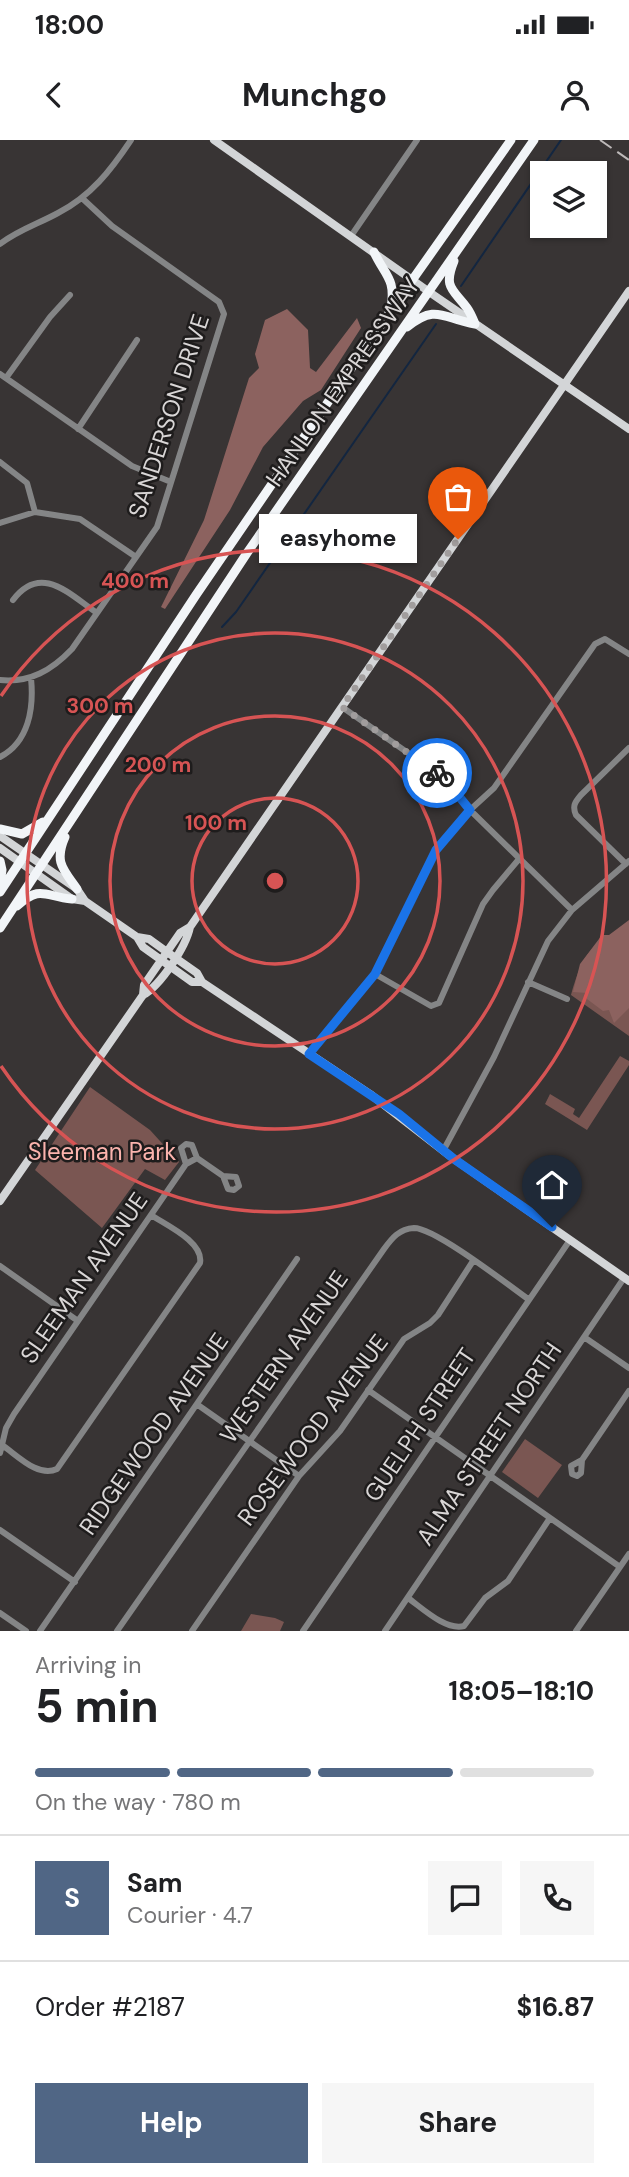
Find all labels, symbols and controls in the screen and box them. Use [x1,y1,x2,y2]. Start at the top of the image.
text: 18:00 [35,8,104,42]
text: Munchgo [242,74,387,116]
icon: back [35,76,73,114]
icon: person [556,76,594,114]
map controls [530,161,607,238]
button: layers [530,161,607,238]
street label: HANLON EXPRESSWAY [259,271,427,492]
street label: SANDERSON DRIVE [121,310,216,522]
pin [428,467,488,539]
icon: bag [439,478,477,516]
callout: easyhome [258,514,416,564]
text: easyhome [280,523,396,553]
text: 400 m [101,567,169,595]
text: 300 m [67,692,133,720]
courier [402,738,472,808]
text: 200 m [125,751,191,779]
icon: bike [418,754,456,792]
text: 100 m [185,809,247,837]
centre of rings [263,869,287,893]
park label: Sleeman Park [28,1136,176,1167]
pin [522,1155,582,1227]
icon: home [533,1166,571,1204]
street label: SLEEMAN AVENUE [13,1186,154,1369]
street label: WESTERN AVENUE [212,1264,355,1449]
street label: RIDGEWOOD AVENUE [72,1327,235,1541]
street label: ROSEWOOD AVENUE [230,1328,395,1532]
street label: ALMA STREET NORTH [409,1336,568,1551]
street label: GUELPH STREET [357,1342,482,1507]
text: Arriving in [35,1650,141,1680]
text: 18:05–18:10 [449,1674,594,1708]
text: 5 min [35,1676,159,1736]
text: On the way · 780 m [35,1787,241,1817]
button: chat [428,1861,502,1935]
button: phone [520,1861,594,1935]
text: Sam [127,1866,182,1900]
text: S [64,1881,80,1915]
text: Courier · 4.7 [127,1900,253,1930]
text: Order #2187 [35,1990,185,2024]
text: $16.87 [517,1990,594,2024]
button: Help [35,2083,308,2163]
button: Share [322,2083,594,2163]

